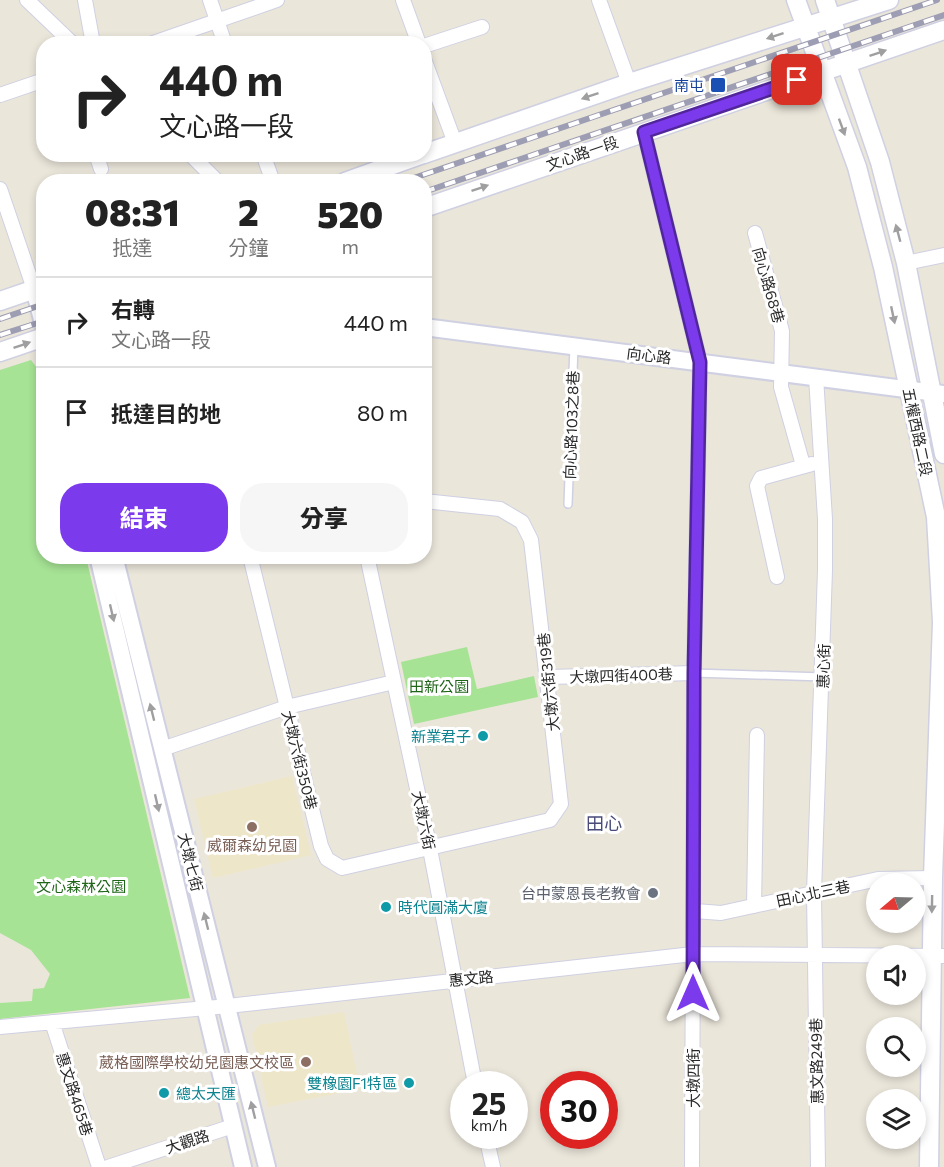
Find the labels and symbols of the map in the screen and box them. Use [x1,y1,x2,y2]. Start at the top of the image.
one-way arrow [766,32,784,41]
one-way arrow [869,47,887,57]
pin [771,54,822,105]
place label: 南屯 [674,76,704,94]
marker: 南屯 [709,76,727,94]
one-way arrow [581,92,599,102]
one-way arrow [838,118,848,136]
street label: 文心路一段 [544,132,620,174]
one-way arrow [471,183,489,193]
one-way arrow [893,223,902,241]
street label: 向心路68巷 [750,245,788,325]
one-way arrow [889,306,898,325]
one-way arrow [13,339,31,349]
street label: 向心路 [626,343,672,367]
street label: 向心路103之8巷 [560,370,582,480]
street label: 五權西路二段 [900,386,936,478]
one-way arrow [107,604,117,623]
street label: 大墩六街319巷 [534,632,562,732]
street label: 惠心街 [813,643,833,689]
street label: 大墩四街400巷 [569,664,673,686]
park label: 田新公園 [409,677,469,695]
one-way arrow [147,702,157,721]
street label: 大墩六街350巷 [279,708,321,812]
place label: 新業君子 [411,727,471,745]
marker: 新業君子 [476,729,490,743]
street label: 大墩六街 [409,789,439,851]
one-way arrow [153,794,163,812]
district label: 田心 [586,812,622,834]
marker: 威爾森幼兒園 [245,820,259,834]
street label: 大墩七街 [175,831,207,893]
place label: 威爾森幼兒園 [207,836,297,854]
north arrow [866,873,926,933]
street label: 田心北三巷 [774,876,852,910]
park label: 文心森林公園 [36,877,126,895]
place label: 台中蒙恩長老教會 [521,884,641,902]
marker: 台中蒙恩長老教會 [646,886,660,900]
one-way arrow [928,894,937,913]
place label: 時代圓滿大廈 [398,898,488,916]
marker: 時代圓滿大廈 [379,900,393,914]
one-way arrow [200,912,210,930]
position arrow [661,961,725,1025]
street label: 惠文路 [448,967,494,989]
street label: 惠文路249巷 [806,1018,826,1104]
street label: 大墩四街 [684,1048,702,1108]
street label: 惠文路465巷 [53,1050,97,1138]
place label: 葳格國際學校幼兒園惠文校區 [99,1053,294,1071]
marker: 葳格國際學校幼兒園惠文校區 [299,1055,313,1069]
speed limit sign: 30 [540,1071,618,1149]
place label: 雙橡園F1特區 [307,1074,397,1092]
marker: 雙橡園F1特區 [402,1076,416,1090]
place label: 總太天匯 [176,1084,236,1102]
marker: 總太天匯 [157,1086,171,1100]
one-way arrow [247,1101,257,1119]
street label: 大觀路 [163,1125,211,1157]

